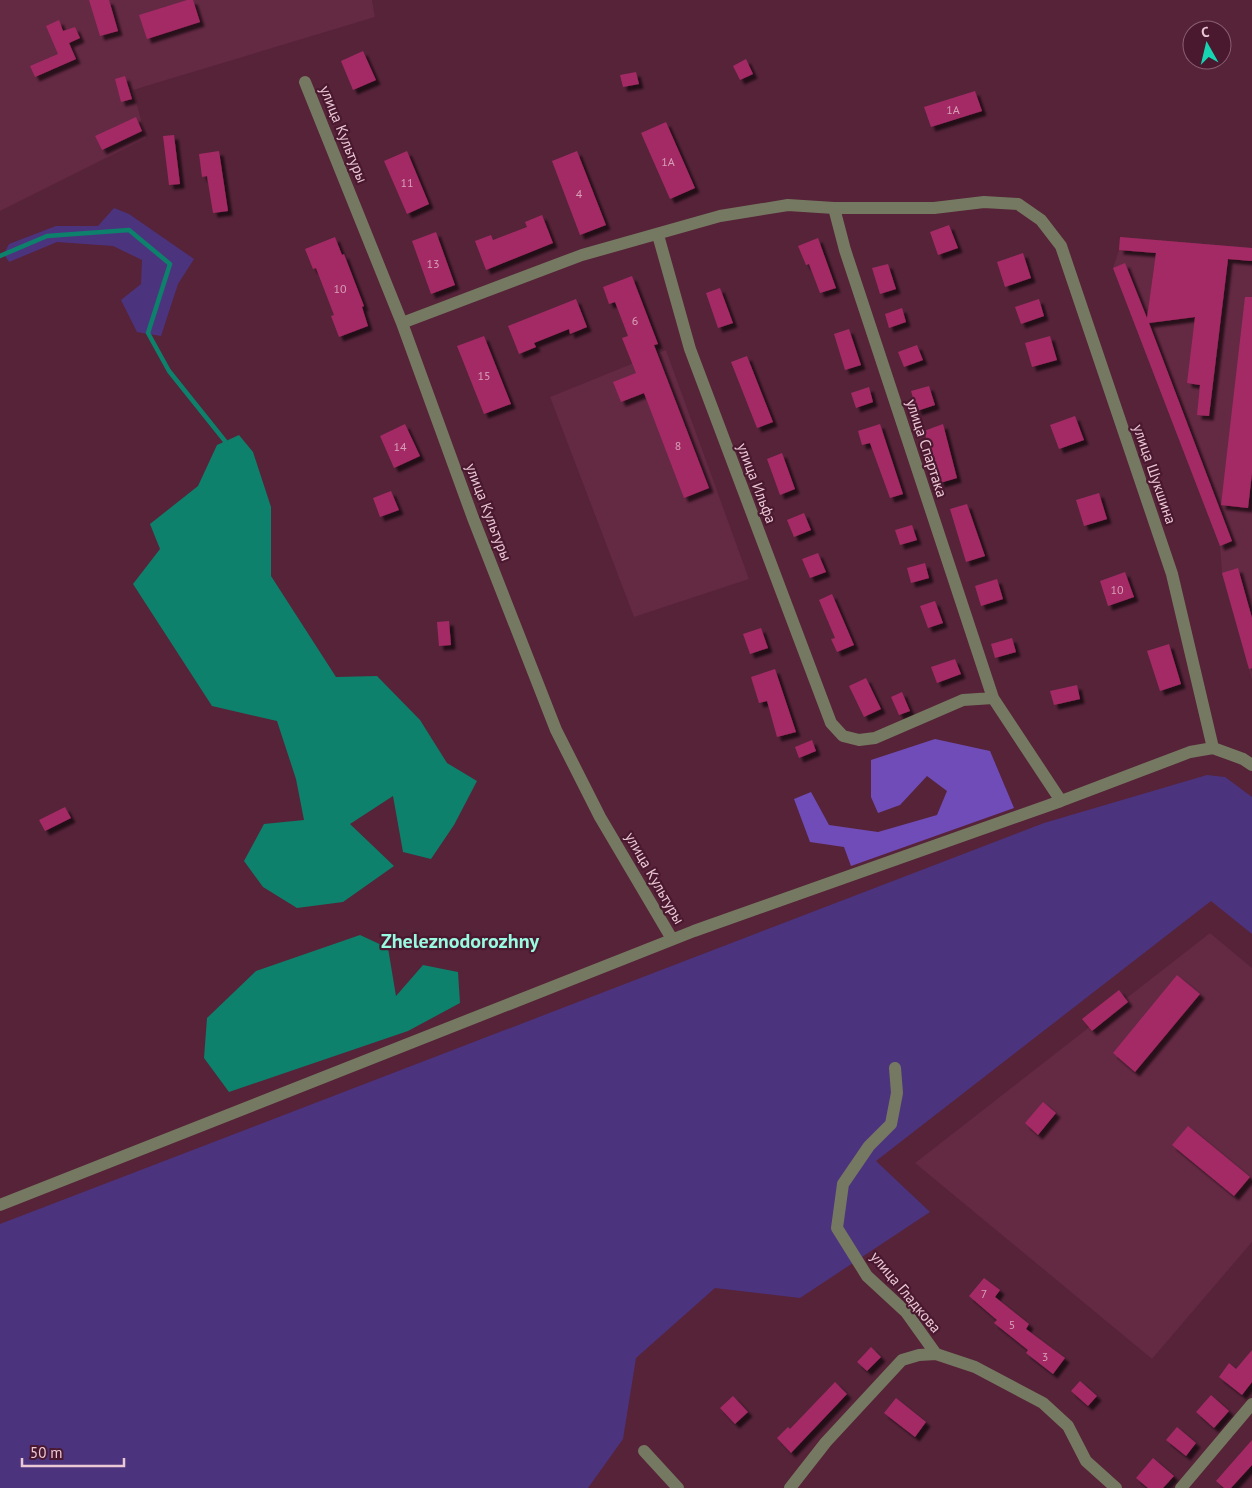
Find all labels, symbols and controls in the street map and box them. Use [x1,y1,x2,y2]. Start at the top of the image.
north arrow [1182,20,1232,70]
text: С [1200,23,1210,42]
street label: улица Культуры [316,83,372,185]
house number: 1А [946,102,960,117]
house number: 1А [661,154,675,169]
house number: 11 [400,175,414,190]
house number: 4 [576,186,583,201]
house number: 13 [426,256,440,271]
house number: 10 [333,281,347,296]
house number: 6 [632,313,638,328]
house number: 15 [477,368,491,383]
street label: улица Спартака [902,397,952,499]
street label: улица Шукшина [1129,422,1181,526]
house number: 8 [675,438,681,453]
house number: 14 [393,439,407,454]
street label: улица Ильфа [733,440,781,526]
street label: улица Культуры [462,460,516,564]
house number: 10 [1110,582,1124,597]
street label: улица Культуры [621,829,689,927]
district label: Zheleznodorozhny [381,928,540,954]
street label: улица Гладкова [866,1247,946,1337]
house number: 7 [981,1286,987,1301]
house number: 5 [1009,1317,1015,1332]
house number: 3 [1042,1349,1048,1364]
scale bar [22,1436,125,1468]
text: 50 m [30,1443,63,1462]

